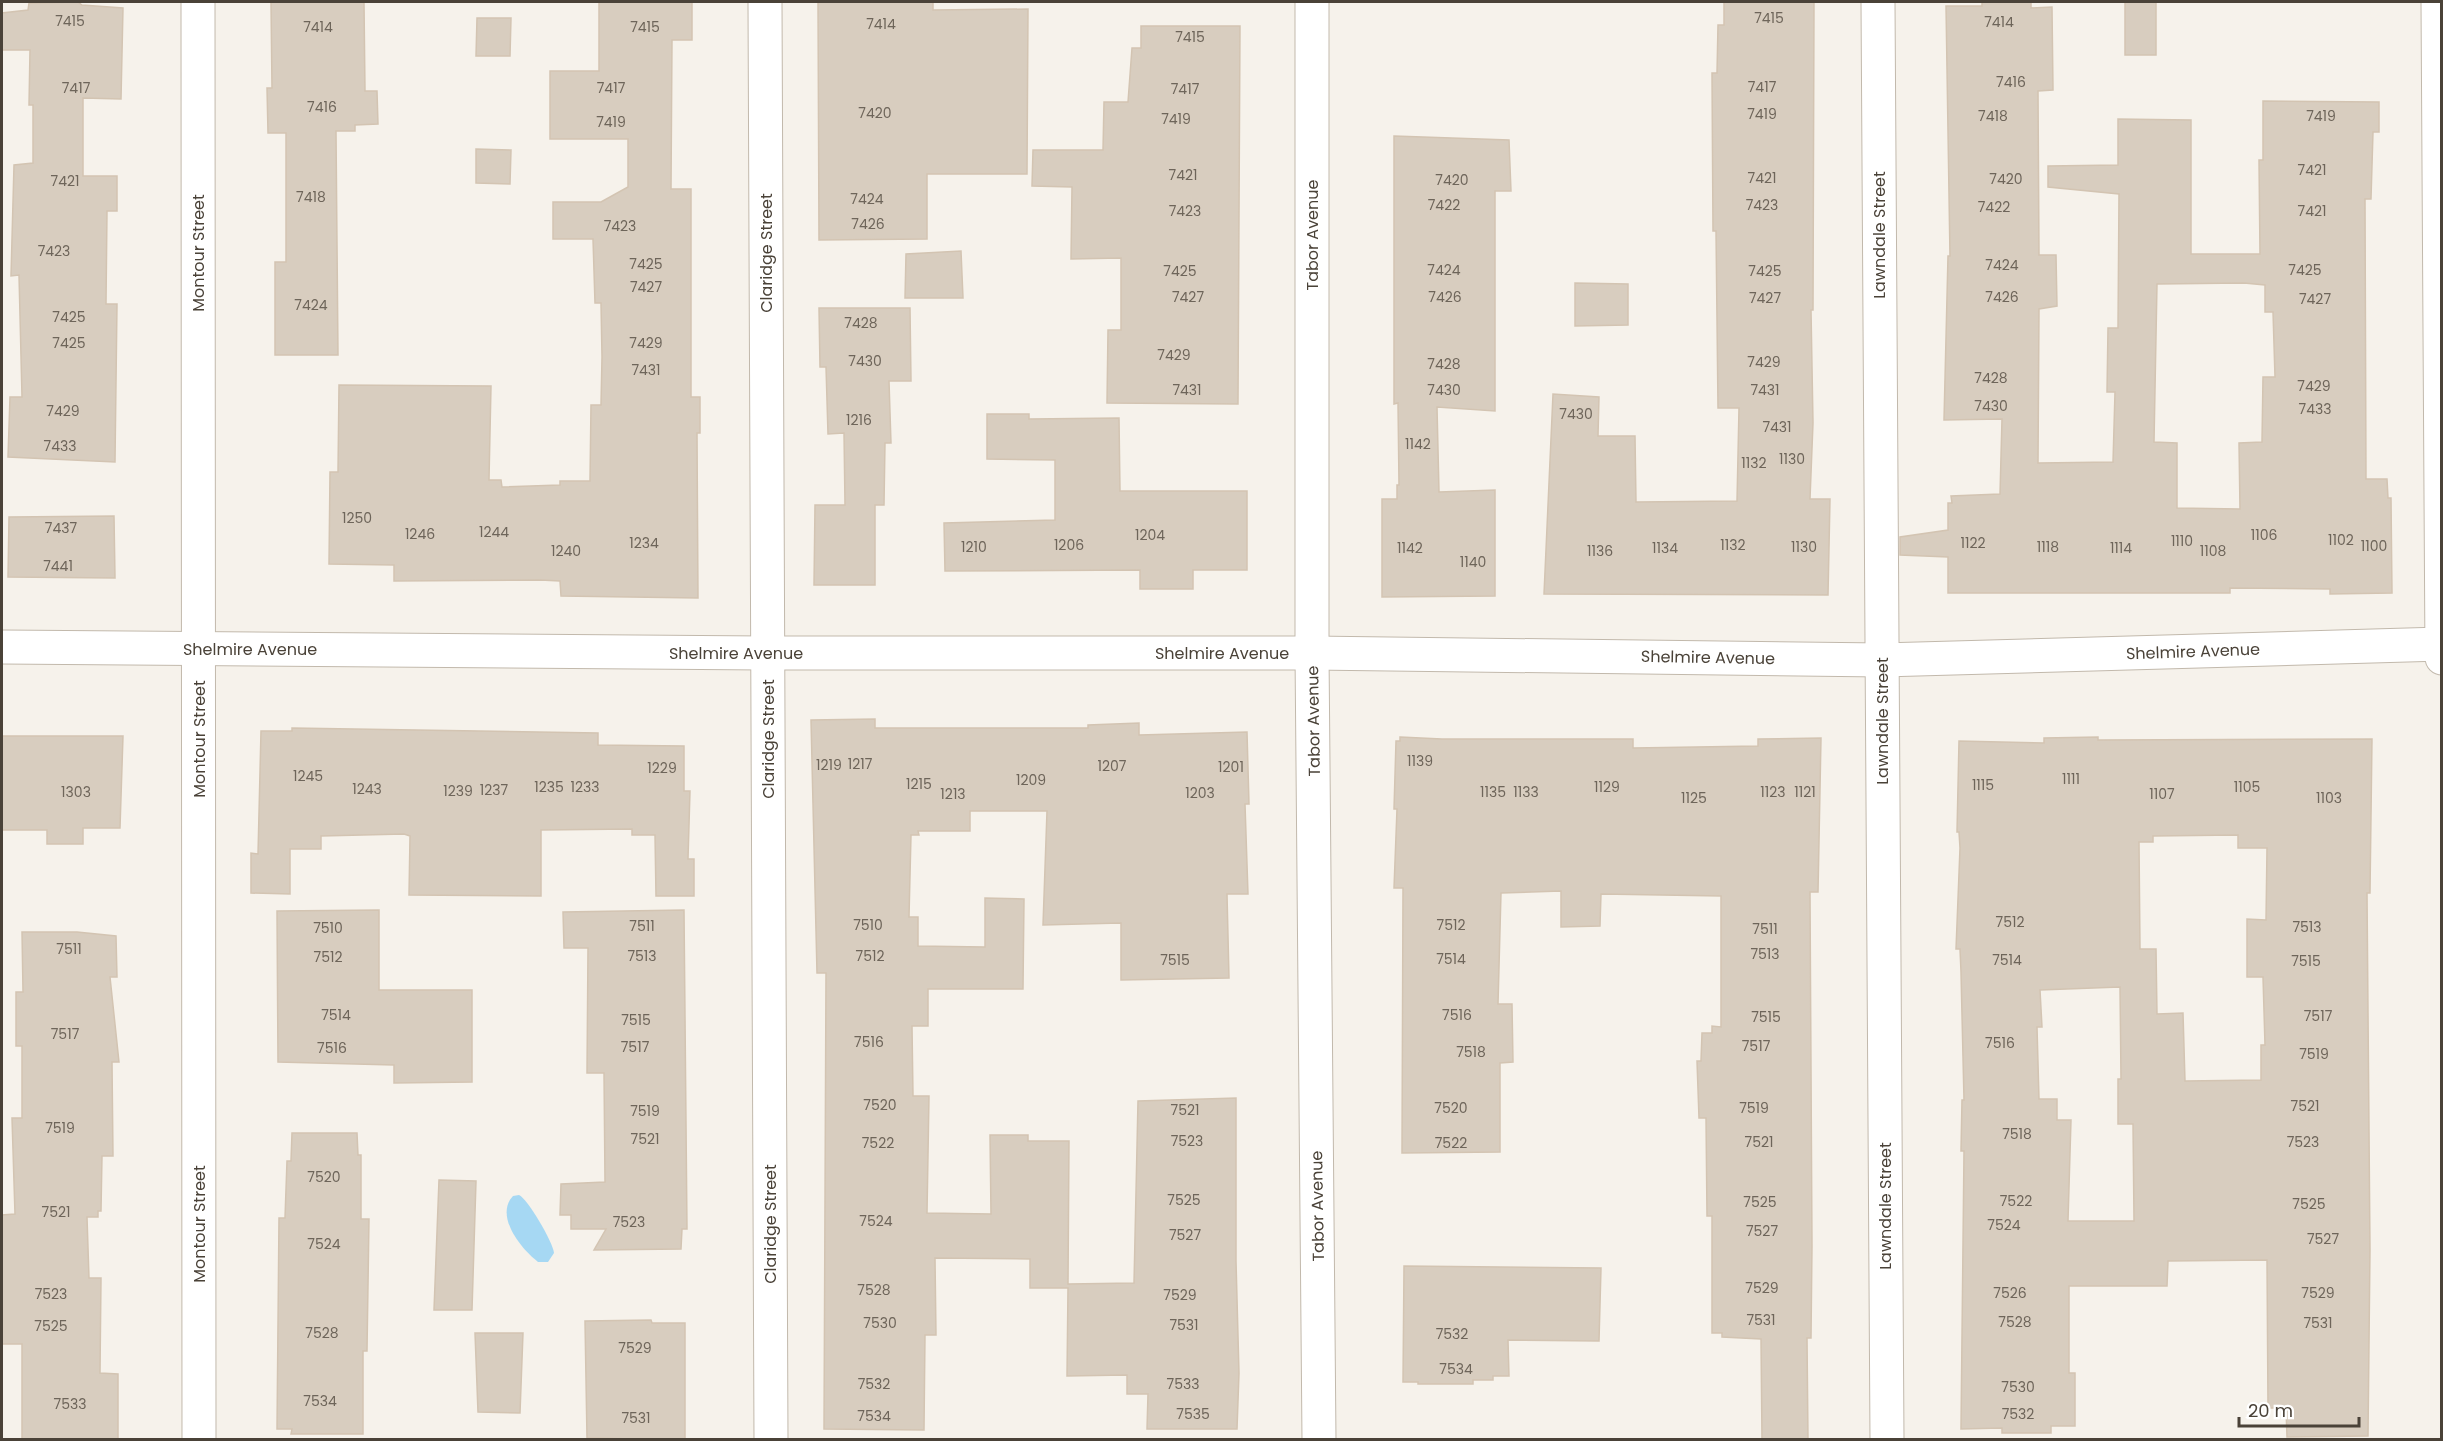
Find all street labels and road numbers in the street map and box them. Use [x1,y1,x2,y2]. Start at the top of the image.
street label: Lawndale Street [1868,171,1891,299]
street label: Tabor Avenue [1301,180,1324,290]
street label: Claridge Street [755,193,778,313]
street label: Montour Street [187,194,210,312]
street label: Shelmire Avenue [183,638,317,661]
street label: Shelmire Avenue [2126,638,2261,665]
street label: Shelmire Avenue [669,642,803,665]
street label: Shelmire Avenue [1155,642,1289,665]
street label: Shelmire Avenue [1641,645,1775,670]
street label: Lawndale Street [1871,657,1894,785]
street label: Tabor Avenue [1301,665,1326,777]
street label: Claridge Street [757,679,780,799]
street label: Montour Street [188,680,211,798]
street label: Lawndale Street [1874,1142,1897,1270]
street label: Tabor Avenue [1305,1150,1330,1262]
street label: Claridge Street [759,1164,782,1284]
street label: Montour Street [188,1165,211,1283]

